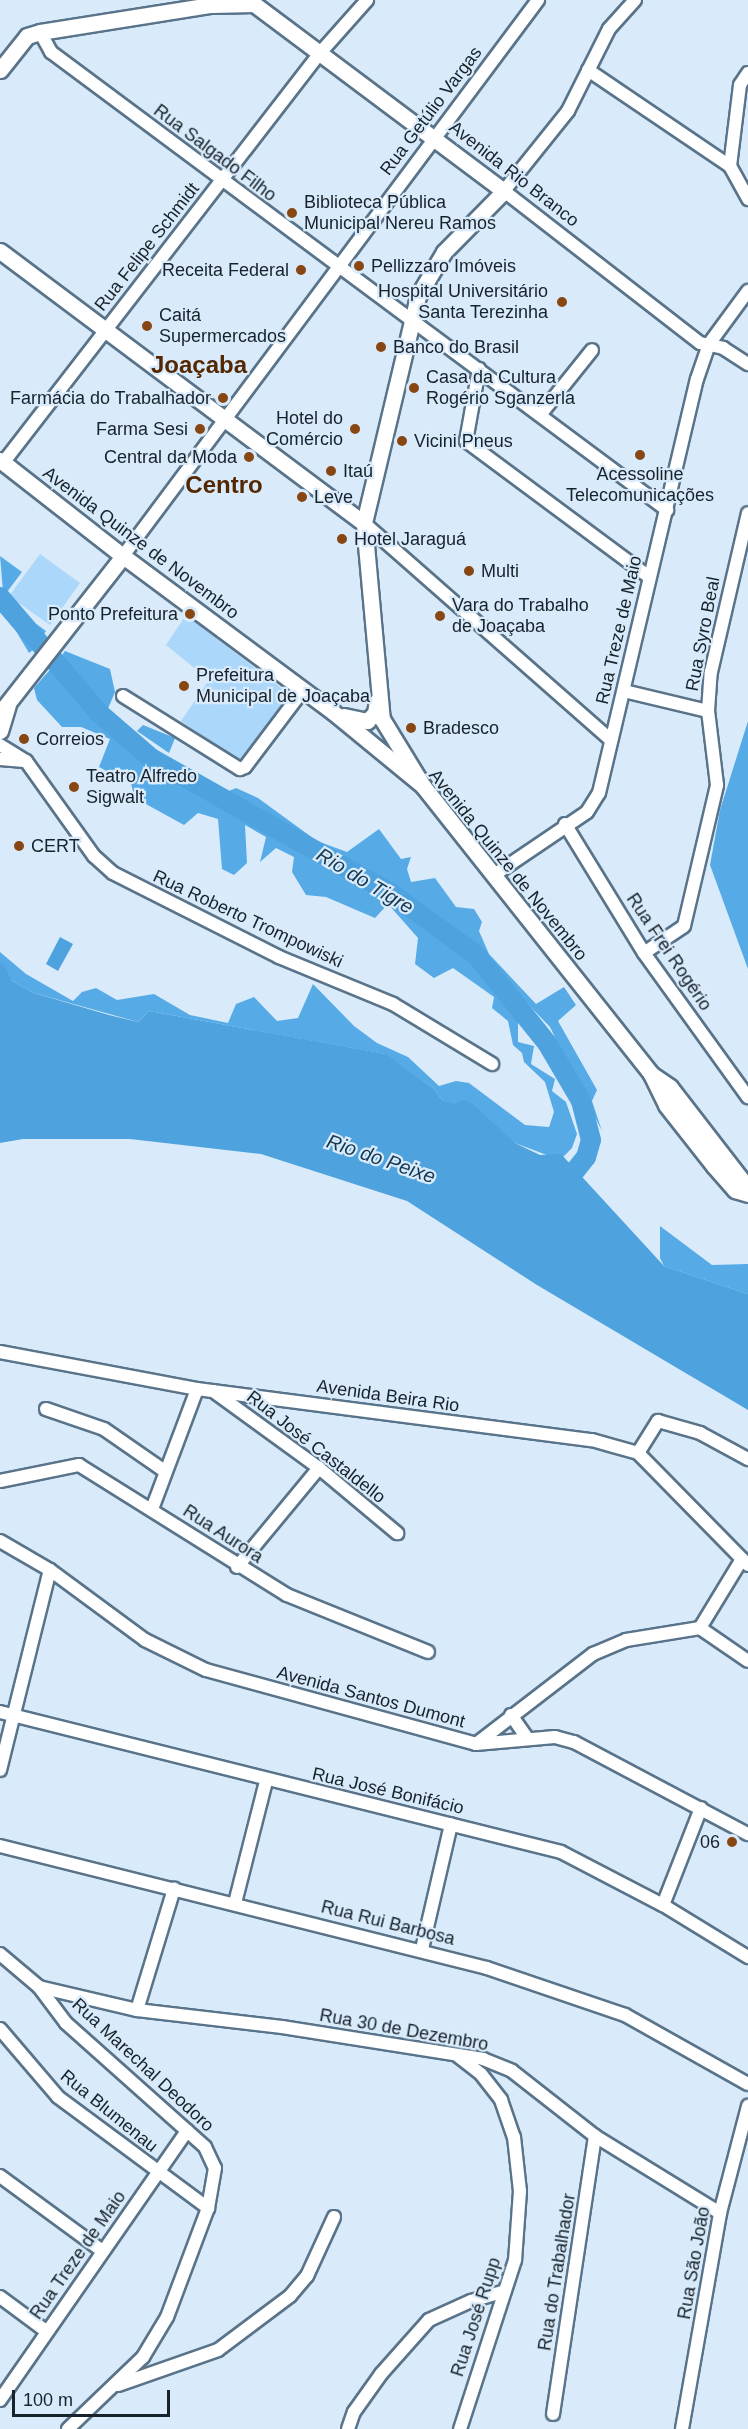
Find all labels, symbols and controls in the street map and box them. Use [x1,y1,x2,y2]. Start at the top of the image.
street label: Rua Getúlio Vargas [376,42,486,180]
street label: Rua Salgado Filho [149,100,281,206]
street label: Avenida Rio Branco [445,117,583,231]
street label: Rua Felipe Schmidt [90,178,204,316]
place label: Biblioteca Pública Municipal Nereu Ramos [304,192,496,234]
marker: Biblioteca Pública Municipal Nereu Ramos [285,206,299,220]
place label: Pellizzaro Imóveis [371,255,516,277]
place label: Receita Federal [162,259,289,281]
marker: Pellizzaro Imóveis [352,259,366,273]
marker: Receita Federal [294,263,308,277]
place label: Hospital Universitário Santa Terezinha [378,281,548,324]
marker: Hospital Universitário Santa Terezinha [553,293,571,311]
place label: Caitá Supermercados [159,305,286,348]
marker: Caitá Supermercados [140,319,154,333]
place label: Banco do Brasil [393,336,519,358]
marker: Banco do Brasil [374,340,388,354]
district label: Joaçaba [151,351,247,379]
place label: Casa da Cultura Rogério Sganzerla [426,367,575,410]
marker: Casa da Cultura Rogério Sganzerla [407,381,421,395]
place label: Farmácia do Trabalhador [10,387,211,409]
marker: Farmácia do Trabalhador [216,391,230,405]
place label: Hotel do Comércio [266,408,343,450]
place label: Farma Sesi [96,418,188,440]
marker: Farma Sesi [193,422,207,436]
marker: Hotel do Comércio [348,422,362,436]
place label: Vicini Pneus [414,430,513,452]
marker: Vicini Pneus [395,434,409,448]
place label: Central da Moda [104,446,237,468]
marker: Acessoline Telecomunicações [633,448,647,462]
marker: Central da Moda [242,450,256,464]
place label: Itaú [343,460,373,482]
street label: Avenida Quinze de Novembro [39,462,243,624]
marker: Itaú [324,464,338,478]
place label: Acessoline Telecomunicações [566,464,714,506]
district label: Centro [185,471,263,499]
place label: Leve [314,486,353,508]
marker: Leve [295,490,309,504]
place label: Hotel Jaraguá [354,528,466,550]
marker: Hotel Jaraguá [335,532,349,546]
street label: Rua Treze de Maio [591,553,647,707]
place label: Multi [481,560,519,582]
marker: Multi [462,564,476,578]
street label: Rua Syro Beal [681,575,725,693]
place label: Vara do Trabalho de Joaçaba [452,595,589,638]
place label: Ponto Prefeitura [48,603,178,625]
marker: Ponto Prefeitura [183,607,197,621]
marker: Vara do Trabalho de Joaçaba [433,609,447,623]
place label: Prefeitura Municipal de Joaçaba [196,665,370,708]
marker: Prefeitura Municipal de Joaçaba [177,679,191,693]
place label: Bradesco [423,717,499,739]
marker: Bradesco [404,721,418,735]
place label: Correios [36,728,104,750]
marker: Correios [17,732,31,746]
street label: Avenida Quinze de Novembro [424,765,592,965]
place label: Teatro Alfredo Sigwalt [86,766,198,808]
marker: Teatro Alfredo Sigwalt [67,780,81,794]
place label: CERT [31,835,80,857]
marker: CERT [12,839,26,853]
water label: Rio do Tigre [312,843,418,919]
street label: Rua Roberto Trompowiski [149,865,347,973]
street label: Rua Frei Rogério [622,889,716,1015]
water label: Rio do Peixe [323,1129,439,1189]
street label: Avenida Beira Rio [315,1375,461,1417]
street label: Rua José Castaldello [242,1386,390,1508]
street label: Rua Aurora [179,1500,267,1568]
street label: Avenida Santos Dumont [275,1661,467,1733]
street label: Rua José Bonifácio [310,1763,466,1819]
place label: 06 [700,1831,720,1853]
marker: 06 [725,1835,739,1849]
street label: Rua Rui Barbosa [319,1896,457,1950]
street label: Rua Marechal Deodoro [68,1994,218,2136]
street label: Rua 30 de Dezembro [318,2005,490,2055]
street label: Rua Blumenau [56,2065,162,2157]
street label: Rua Treze de Maio [25,2186,131,2324]
street label: Rua do Trabalhador [534,2192,580,2352]
street label: Rua São João [673,2205,715,2321]
street label: Rua José Rupp [447,2255,505,2379]
scale bar [15,2378,172,2416]
text: 100 m [23,2390,73,2410]

